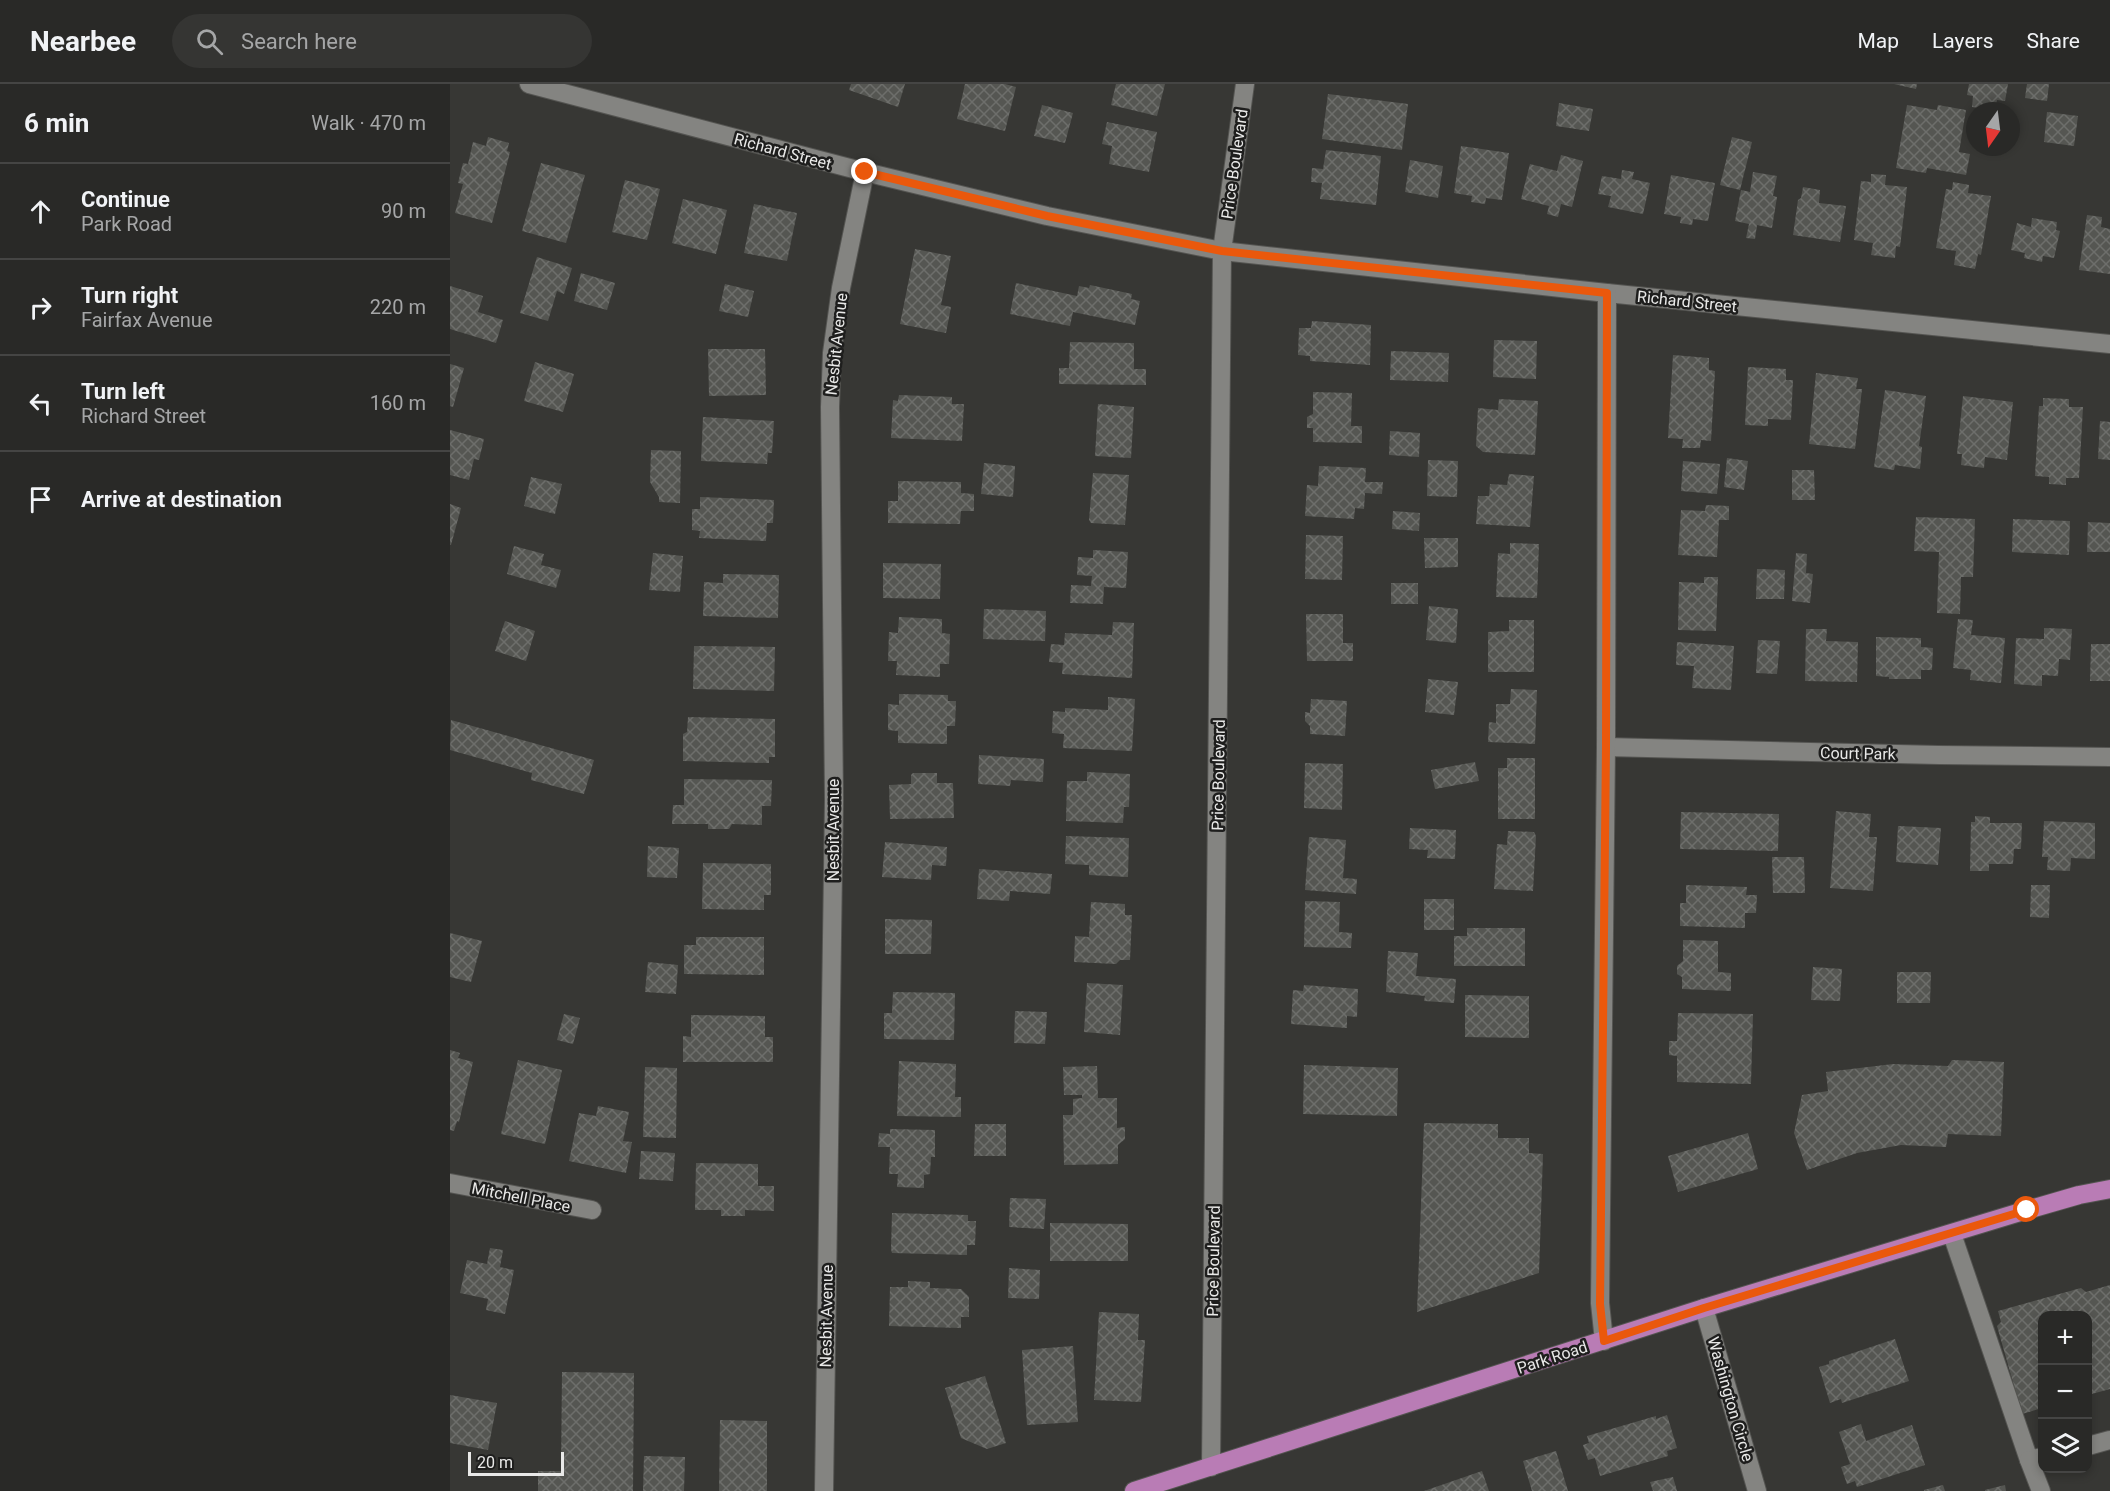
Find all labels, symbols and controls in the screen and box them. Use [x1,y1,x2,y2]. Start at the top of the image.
search box [172,14,592,68]
text: Nearbee [30,25,136,58]
icon: search [193,25,226,58]
text: Search here [241,29,357,54]
text: Map [1857,29,1899,53]
text: Layers [1932,29,1993,53]
text: Share [2026,29,2080,53]
north arrow [1966,102,2020,156]
text: 6 min [24,108,89,138]
street label: Price Boulevard [1217,108,1252,220]
text: Walk · 470 m [311,111,426,135]
street label: Richard Street [732,129,834,174]
route end [851,158,877,184]
text: Continue [81,187,170,212]
icon: ahead [24,195,57,228]
text: 90 m [381,199,426,223]
text: Park Road [81,212,172,236]
text: Turn right [81,283,178,308]
street label: Richard Street [1636,287,1738,316]
icon: right [24,291,57,324]
street label: Nesbit Avenue [822,292,851,396]
text: 220 m [370,295,426,319]
text: Fairfax Avenue [81,308,213,332]
text: Turn left [81,379,165,404]
icon: left [24,387,57,420]
text: 160 m [370,391,426,415]
text: Richard Street [81,404,206,428]
icon: arrive [24,483,57,516]
text: Arrive at destination [81,487,282,512]
street label: Price Boulevard [1208,719,1229,831]
street label: Court Park [1820,743,1897,764]
street label: Nesbit Avenue [824,779,843,881]
street label: Mitchell Place [470,1179,572,1216]
route start [2013,1196,2039,1222]
street label: Price Boulevard [1203,1205,1224,1317]
street label: Nesbit Avenue [816,1265,837,1367]
map controls [2038,1311,2092,1473]
button: + [2038,1311,2092,1365]
street label: Washington Circle [1704,1335,1757,1464]
street label: Park Road [1515,1337,1590,1378]
button: − [2038,1365,2092,1419]
button: layers [2038,1419,2092,1473]
scale bar [468,1449,564,1476]
text: 20 m [477,1453,513,1472]

